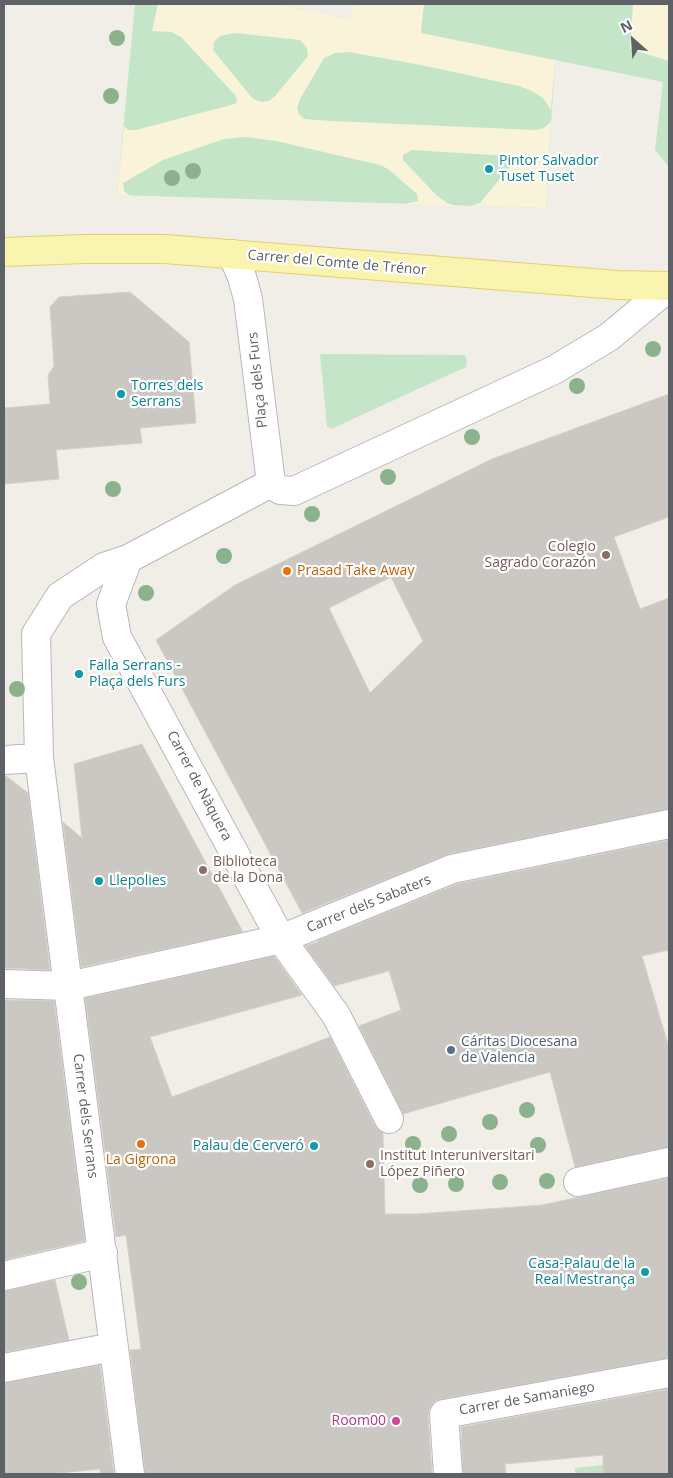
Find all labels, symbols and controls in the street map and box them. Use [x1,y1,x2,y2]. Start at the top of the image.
north arrow [608,15,658,65]
text: N [617,15,635,37]
place label: Pintor Salvador Tuset Tuset [499,153,599,186]
marker: Pintor Salvador Tuset Tuset [483,163,495,175]
street label: Carrer del Comte de Trénor [247,247,427,279]
street label: Plaça dels Furs [245,331,271,429]
place label: Torres dels Serrans [131,378,203,411]
marker: Torres dels Serrans [115,388,127,400]
place label: Colegio Sagrado Corazón [485,539,596,572]
marker: Colegio Sagrado Corazón [600,549,612,561]
place label: Prasad Take Away [297,563,414,579]
marker: Prasad Take Away [281,565,293,577]
place label: Falla Serrans - Plaça dels Furs [89,658,185,690]
marker: Falla Serrans - Plaça dels Furs [73,668,85,680]
street label: Carrer de Nàquera [163,728,235,844]
place label: Biblioteca de la Dona [213,854,283,886]
marker: Biblioteca de la Dona [197,864,209,876]
street label: Carrer dels Sabaters [304,871,434,937]
place label: Llepolies [109,873,166,889]
marker: Llepolies [93,875,105,887]
place label: Cáritas Diocesana de Valencia [461,1034,577,1066]
marker: Cáritas Diocesana de Valencia [445,1044,457,1056]
street label: Carrer dels Serrans [69,1053,101,1179]
marker: La Gigrona [135,1138,147,1150]
place label: Palau de Cerveró [193,1138,304,1154]
marker: Palau de Cerveró [308,1140,320,1152]
place label: Institut Interuniversitari López Piñero [380,1148,534,1180]
place label: La Gigrona [106,1152,176,1168]
marker: Institut Interuniversitari López Piñero [364,1158,376,1170]
place label: Casa-Palau de la Real Mestrança [528,1256,635,1288]
marker: Casa-Palau de la Real Mestrança [639,1266,651,1278]
street label: Carrer de Samaniego [458,1379,596,1419]
place label: Room00 [332,1413,386,1429]
marker: Room00 [390,1415,402,1427]

